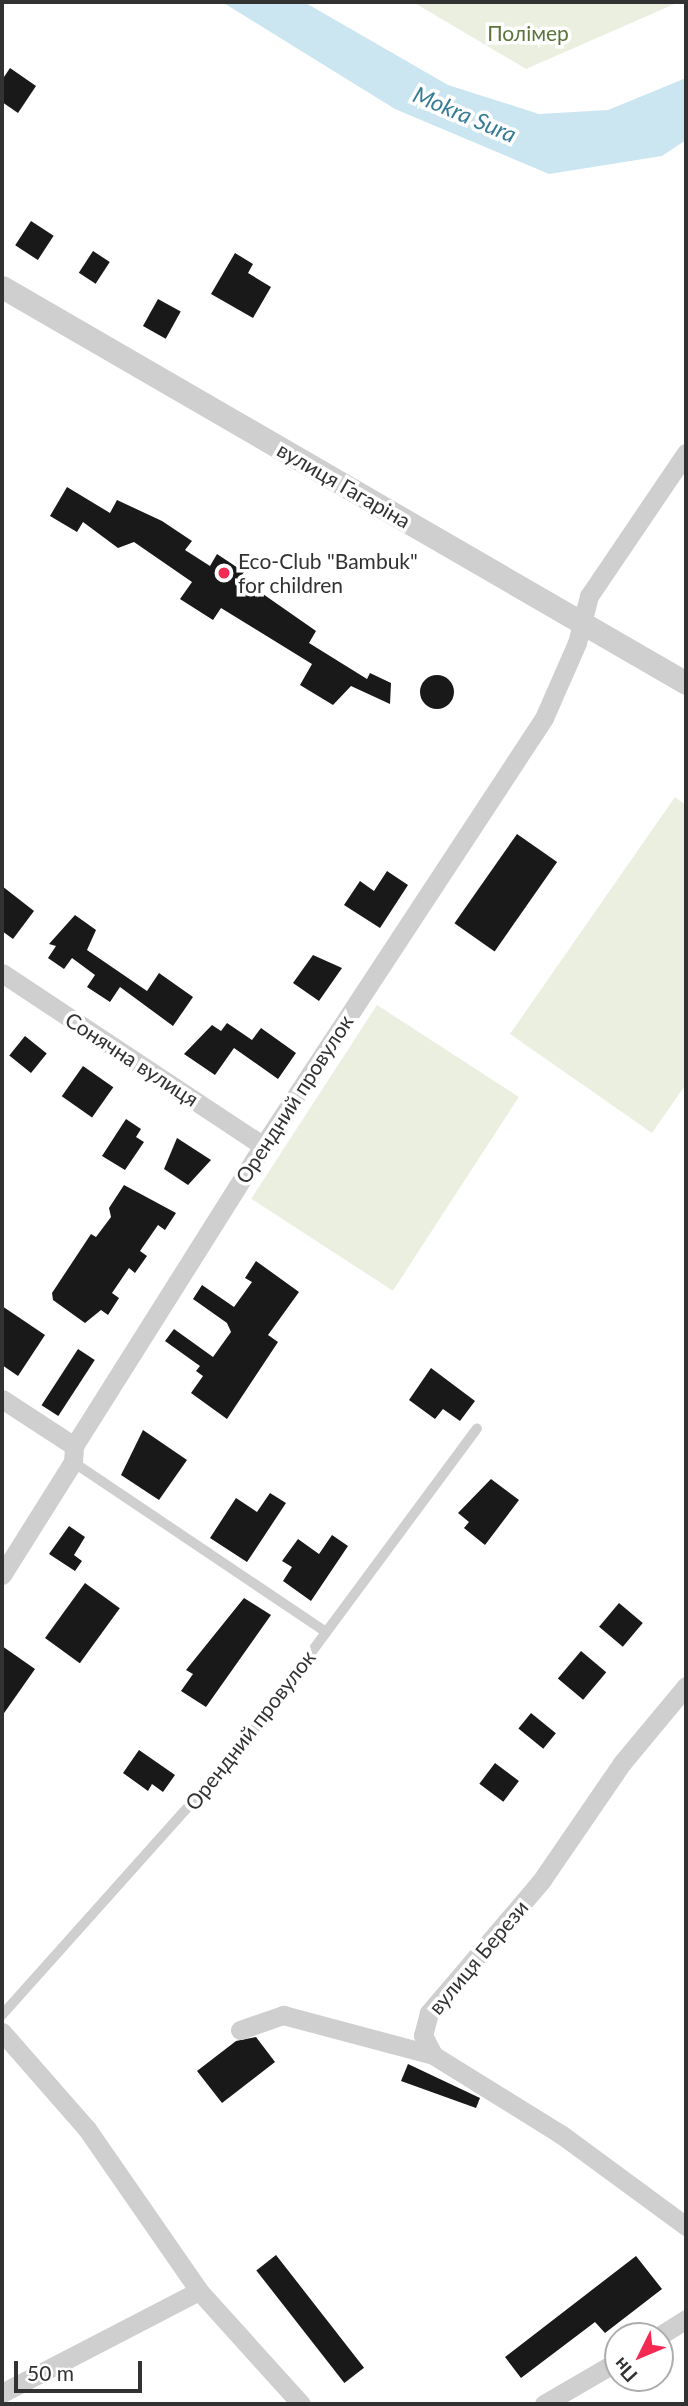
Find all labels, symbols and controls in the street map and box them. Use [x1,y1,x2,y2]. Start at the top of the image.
park label: Полімер [487,20,569,46]
water label: Mokra Sura [409,80,521,148]
street label: вулиця Гагаріна [273,437,415,533]
place label: Eco-Club "Bambuk" for children [238,548,418,598]
marker: Eco-Club "Bambuk" for children [216,565,232,581]
street label: Сонячна вулиця [61,1007,203,1111]
street label: Орендний провулок [230,1010,358,1188]
street label: Орендний провулок [180,1645,320,1815]
street label: вулиця Берези [423,1895,533,2019]
north arrow [604,2322,674,2392]
scale bar [18,2346,145,2390]
text: Пн [608,2353,642,2387]
text: 50 m [27,2360,74,2385]

